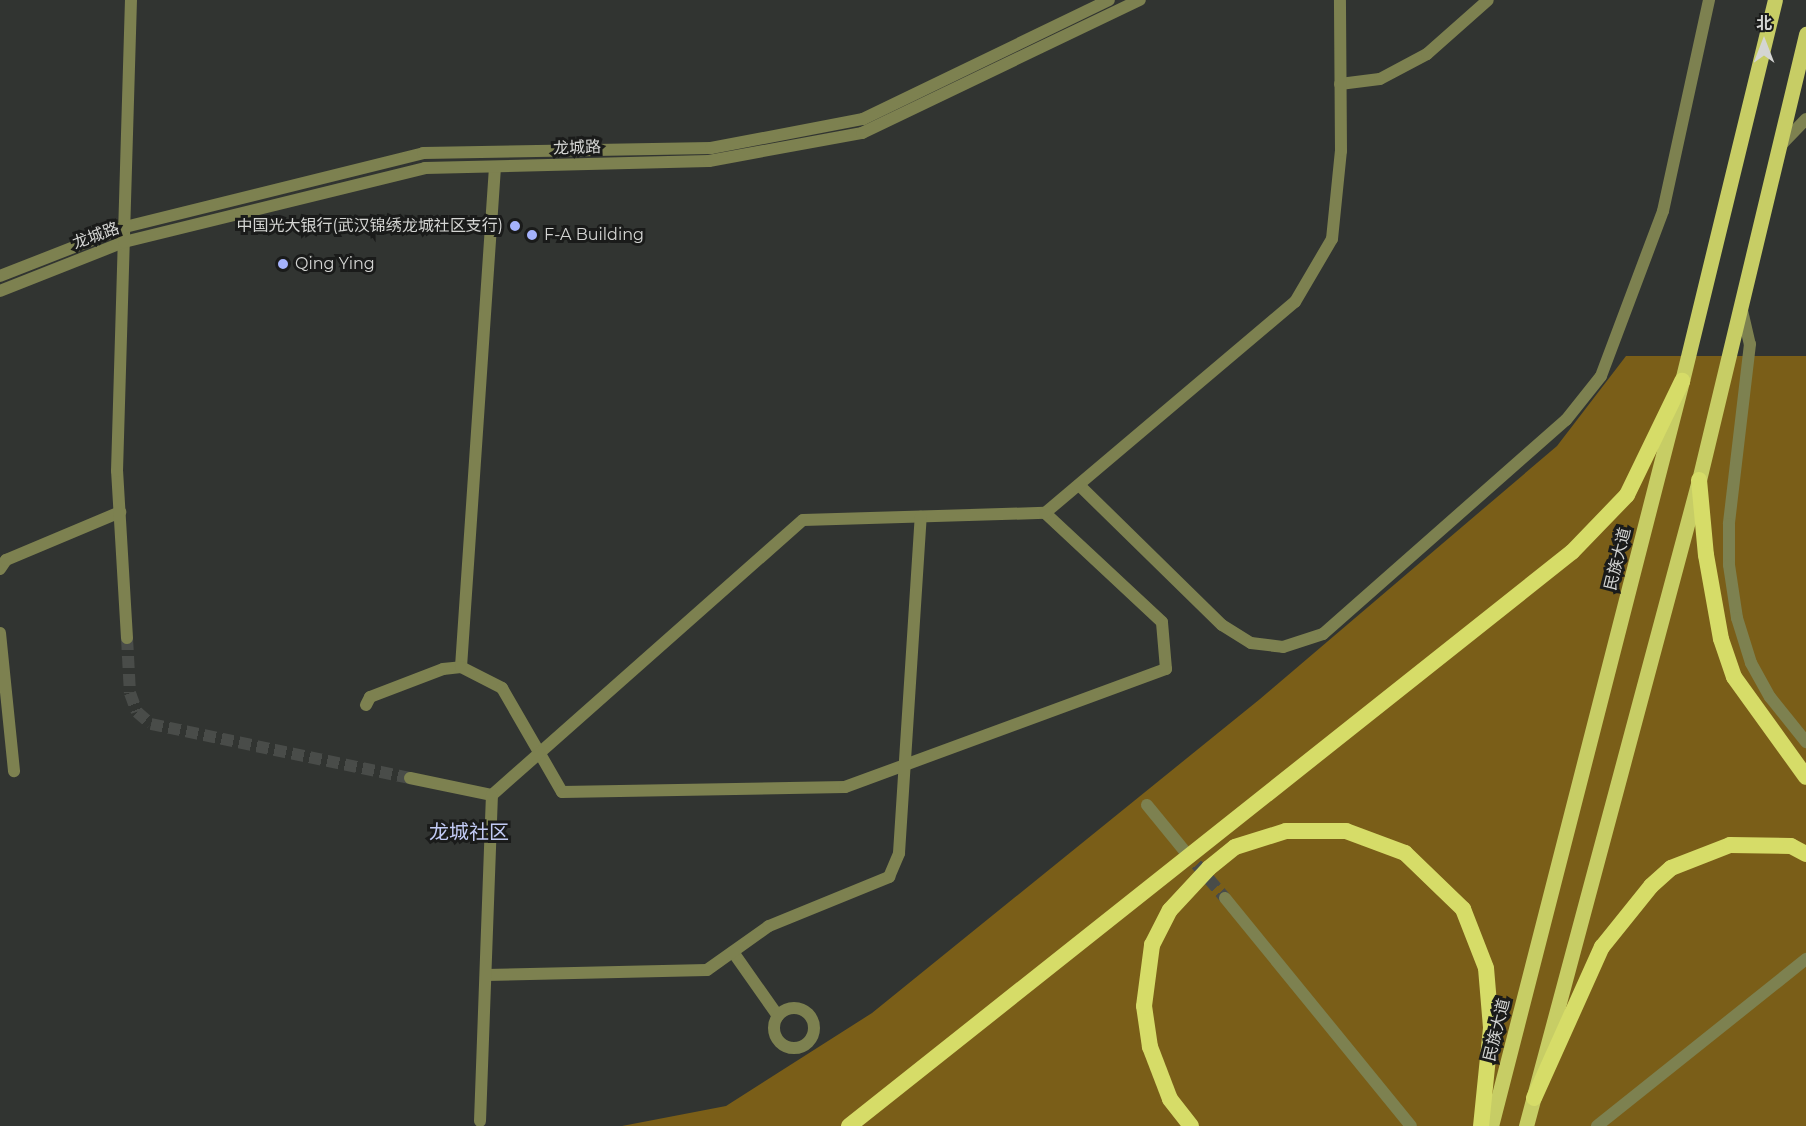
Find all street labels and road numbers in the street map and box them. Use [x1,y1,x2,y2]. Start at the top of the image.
street label: 龙城路 [553,138,601,158]
street label: 龙城路 [70,219,122,253]
street label: 民族大道 [1601,526,1635,592]
street label: 民族大道 [1480,997,1514,1063]

